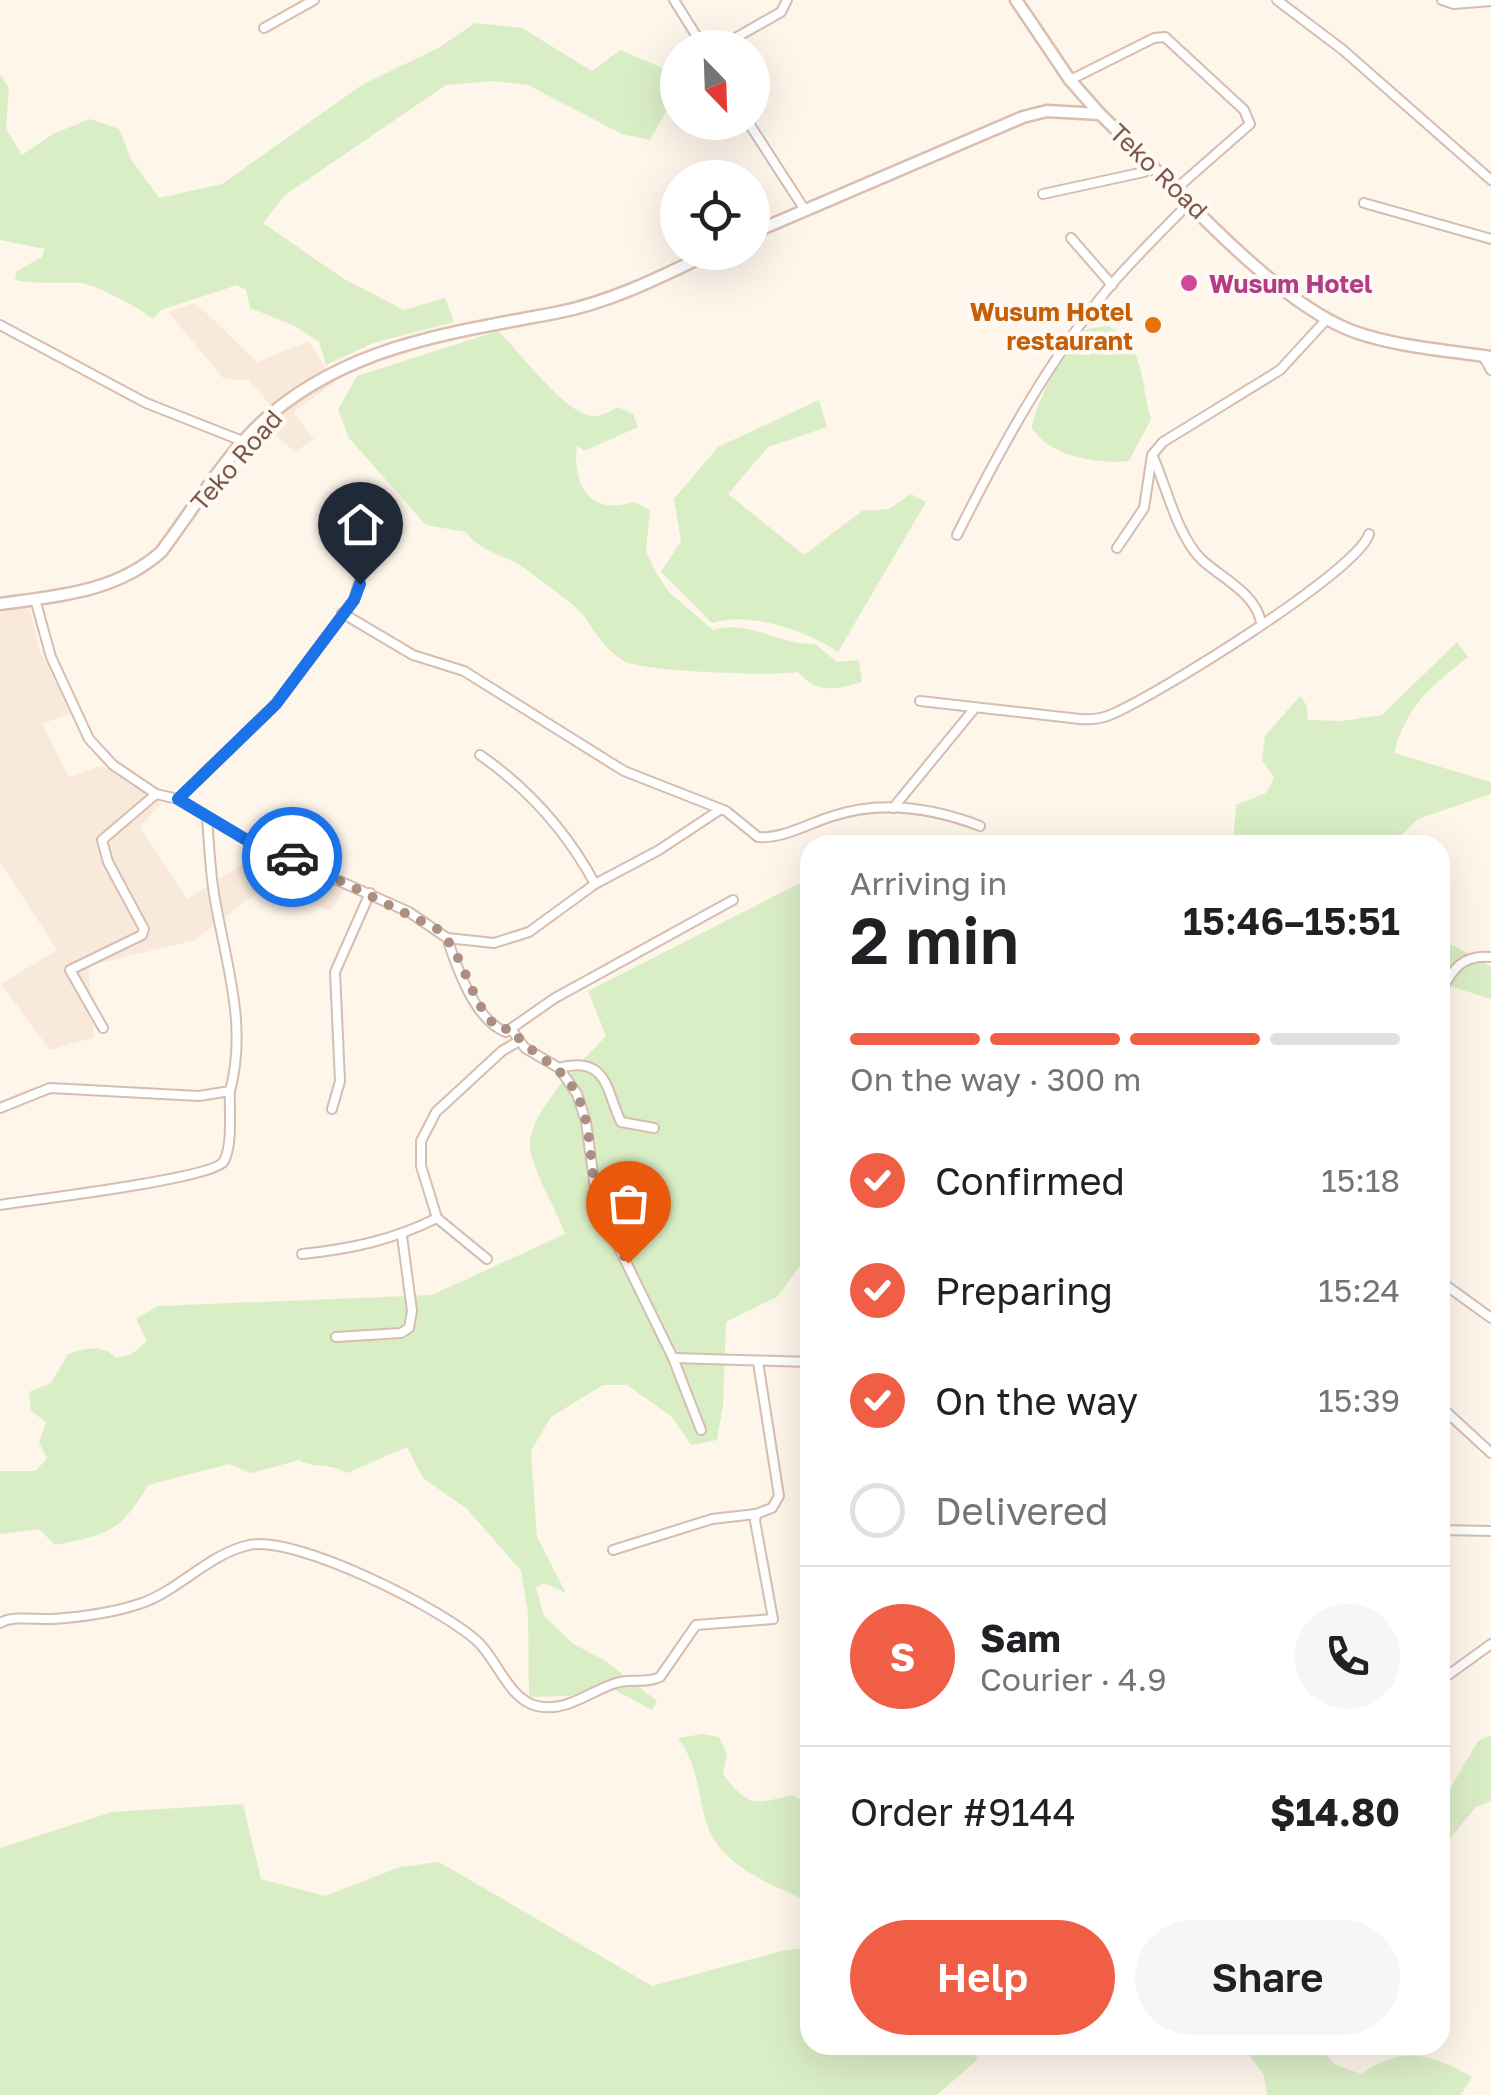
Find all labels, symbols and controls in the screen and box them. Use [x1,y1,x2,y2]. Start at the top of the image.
north arrow [660,30,770,140]
map controls [660,30,770,270]
street label: Teko Road [1104,117,1214,225]
button: locate [660,160,770,270]
place label: Wusum Hotel [1209,268,1372,299]
marker: Wusum Hotel [1178,272,1200,294]
place label: Wusum Hotel restaurant [970,296,1133,356]
marker: Wusum Hotel restaurant [1142,314,1164,336]
street label: Teko Road [184,403,288,517]
pin [318,482,403,585]
icon: home [333,497,388,552]
courier [242,807,342,907]
icon: car [265,830,320,885]
text: Arriving in [850,864,1007,902]
text: 15:46–15:51 [1183,898,1400,943]
text: 2 min [850,900,1019,978]
text: On the way · 300 m [850,1060,1141,1098]
icon: check [850,1153,905,1208]
text: Confirmed [935,1158,1125,1203]
pin [586,1161,671,1264]
text: 15:18 [1321,1161,1400,1199]
icon: bag [601,1176,656,1231]
icon: check [850,1263,905,1318]
text: Preparing [935,1268,1113,1313]
text: 15:24 [1318,1271,1400,1309]
icon: check [850,1373,905,1428]
text: On the way [935,1378,1138,1423]
text: 15:39 [1318,1381,1400,1419]
text: Delivered [935,1488,1108,1533]
button: phone [1295,1604,1400,1709]
text: Sam [980,1615,1061,1660]
text: S [890,1634,915,1679]
text: Courier · 4.9 [980,1660,1167,1698]
text: Order #9144 [850,1789,1076,1834]
text: $14.80 [1270,1789,1400,1834]
button: Help [850,1920,1115,2035]
button: Share [1135,1920,1400,2035]

